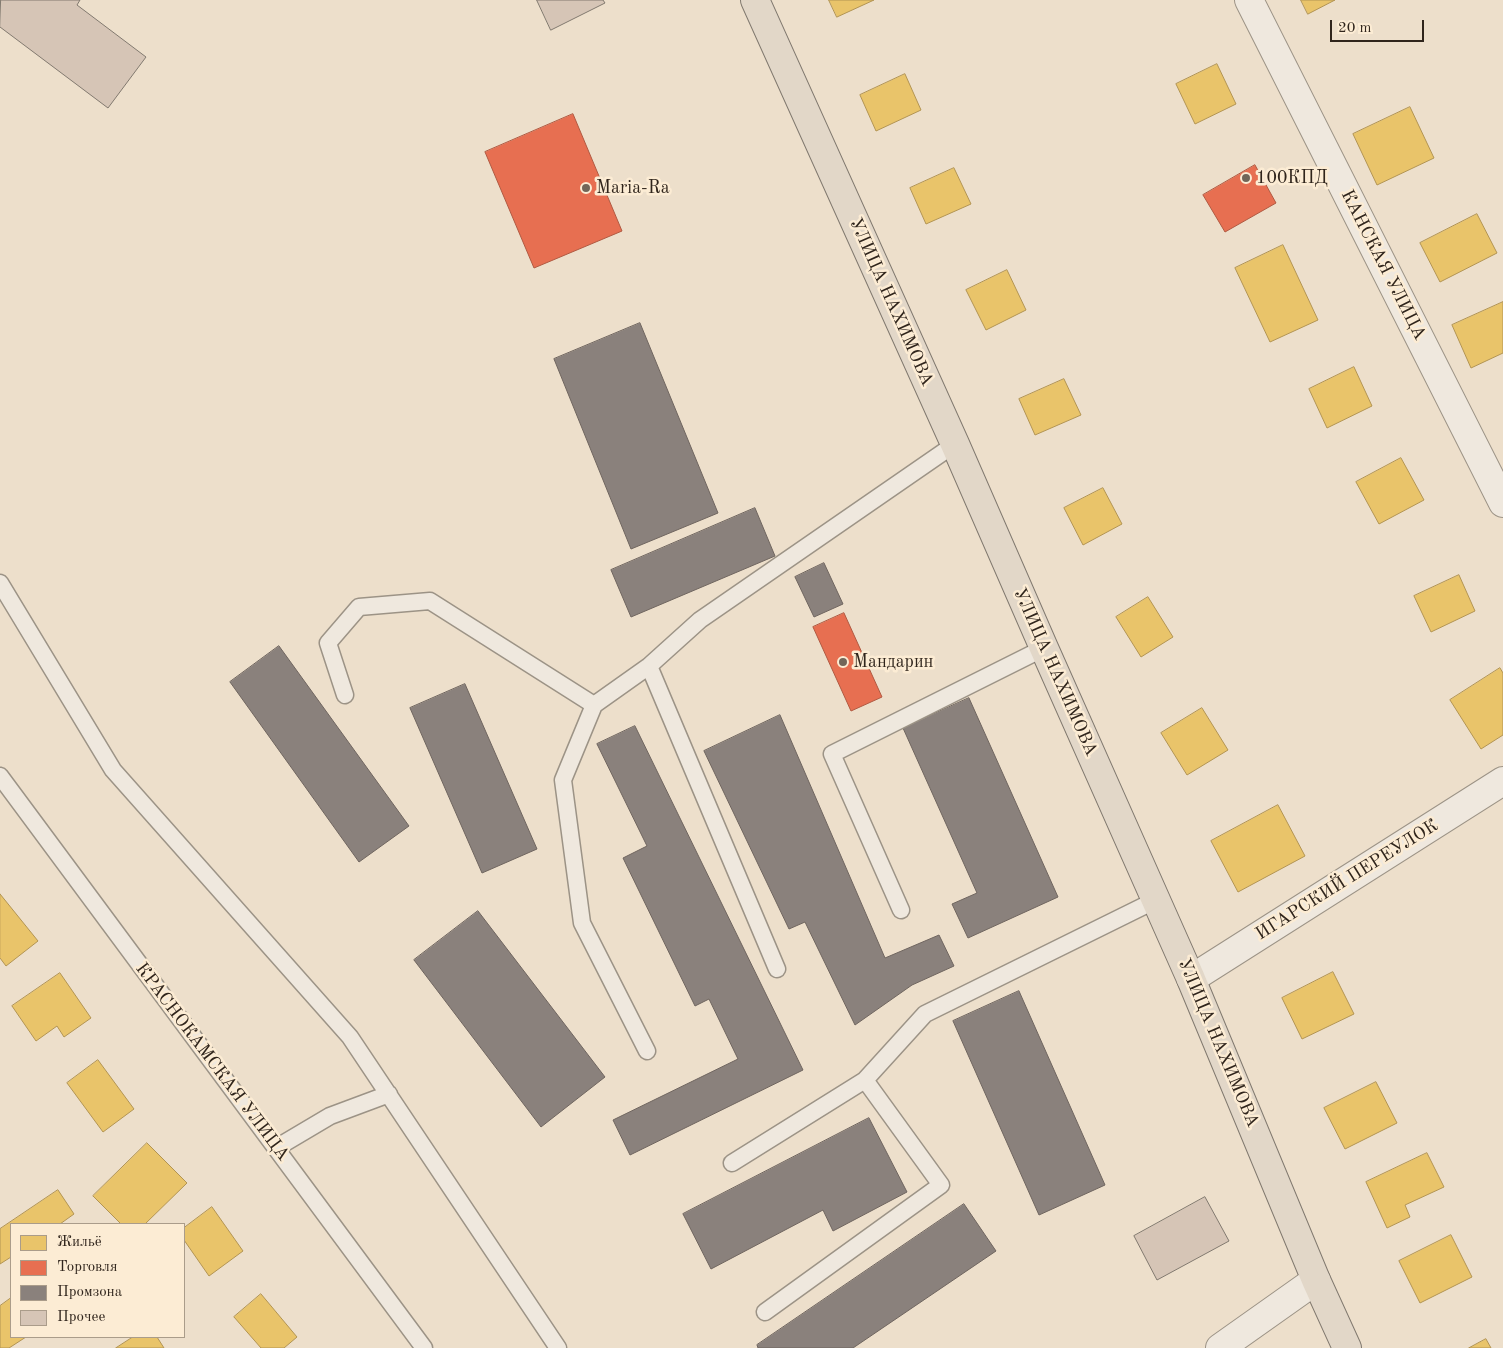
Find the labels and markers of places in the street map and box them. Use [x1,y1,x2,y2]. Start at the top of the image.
place label: 100КПД [1256,167,1328,189]
marker: 100КПД [1240,172,1252,184]
place label: Maria-Ra [596,177,670,199]
marker: Maria-Ra [580,182,592,194]
place label: Мандарин [853,651,933,673]
marker: Мандарин [837,656,849,668]

